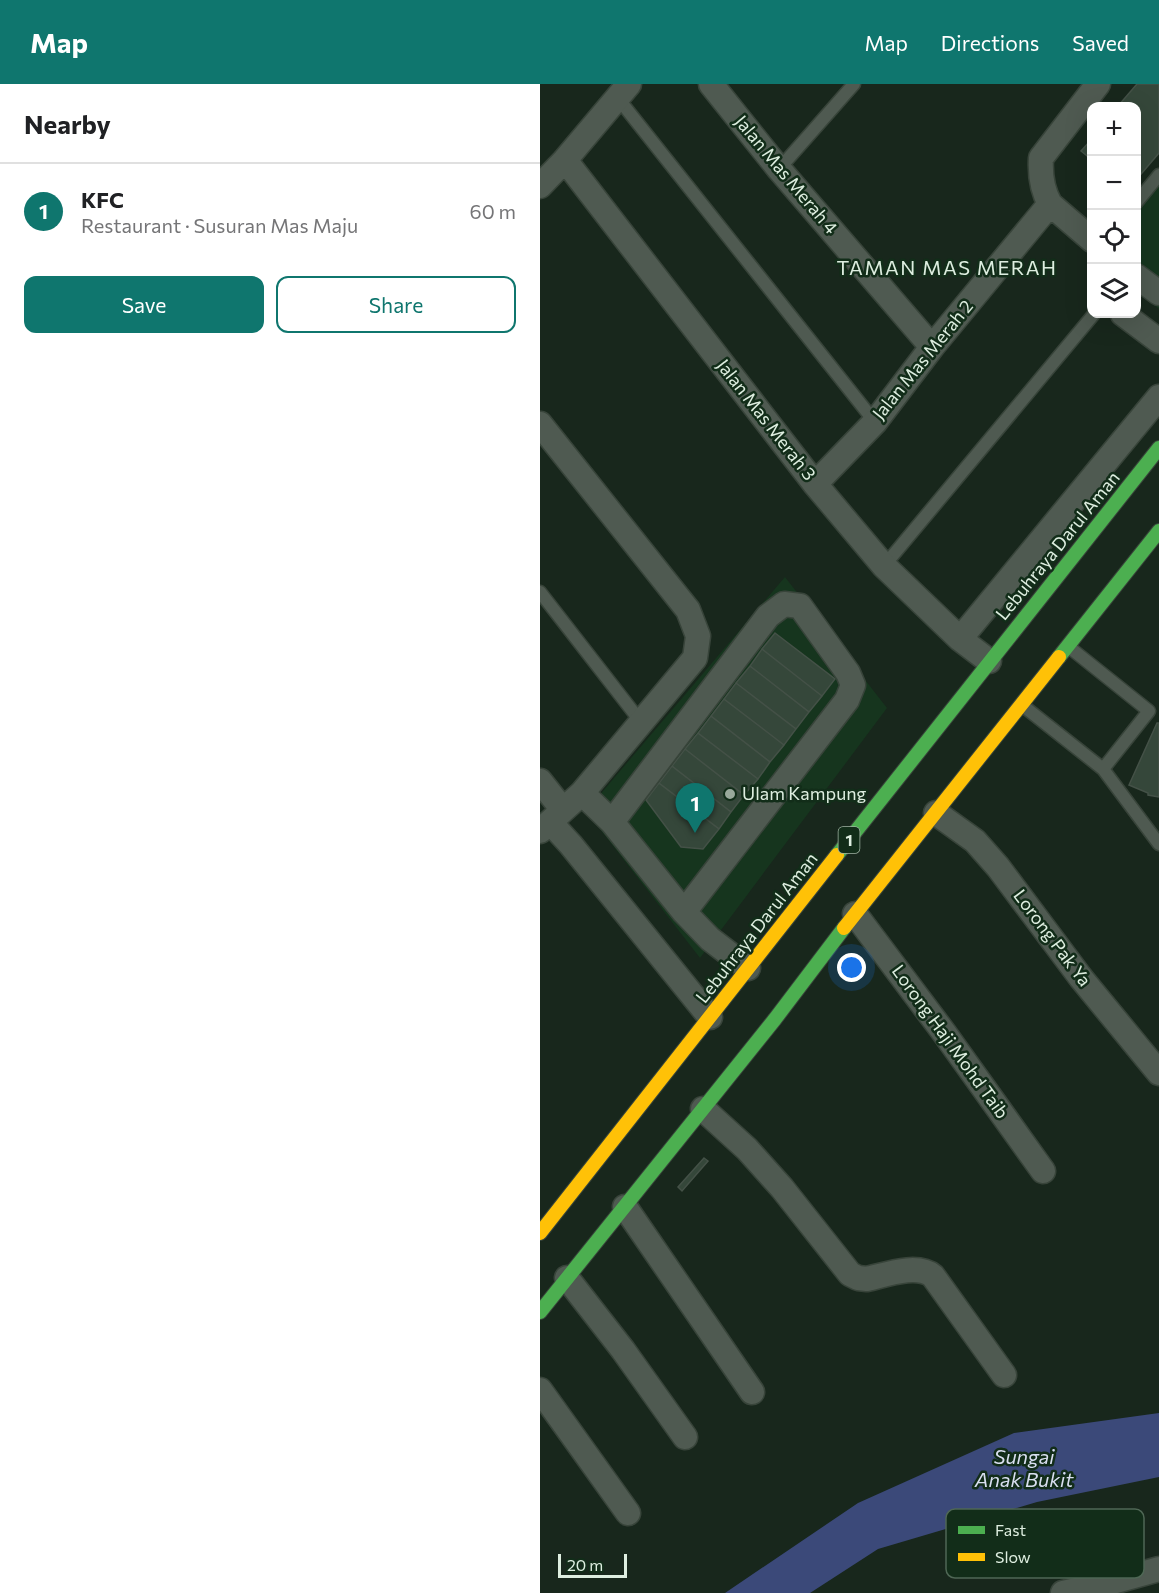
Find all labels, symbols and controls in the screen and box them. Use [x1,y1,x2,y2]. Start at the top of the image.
text: Map [30,25,88,59]
text: Map [865,30,908,55]
text: Directions [941,30,1039,55]
text: Saved [1072,30,1129,55]
map controls [1087,102,1141,318]
button: + [1087,102,1141,156]
text: Nearby [24,108,111,139]
street label: Jalan Mas Merah 4 [731,111,843,238]
button: − [1087,156,1141,210]
text: KFC [81,186,124,213]
text: 1 [39,199,48,223]
text: 60 m [470,199,516,223]
button: locate [1087,210,1141,264]
text: Restaurant · Susuran Mas Maju [81,213,358,237]
district label: TAMAN MAS MERAH [837,255,1057,279]
button: layers [1087,264,1141,318]
button: Save [24,276,264,333]
button: Share [276,276,516,333]
street label: Jalan Mas Merah 2 [867,295,977,424]
street label: Jalan Mas Merah 3 [713,354,821,484]
street label: Lebuhraya Darul Aman [991,467,1124,624]
place label: Ulam Kampung [742,782,866,804]
pin: 1 [676,784,714,833]
marker: Ulam Kampung [723,787,737,801]
road number: 1 [838,827,860,853]
street label: Lebuhraya Darul Aman [691,848,822,1007]
street label: Lorong Pak Ya [1009,885,1096,990]
your location [837,953,866,982]
street label: Lorong Haji Mohd Taib [888,960,1014,1123]
water label: Sungai Anak Bukit [974,1444,1074,1491]
legend [946,1509,1144,1578]
text: Fast [995,1520,1026,1539]
text: Slow [995,1547,1031,1566]
scale bar [558,1551,627,1578]
text: 20 m [567,1555,603,1574]

